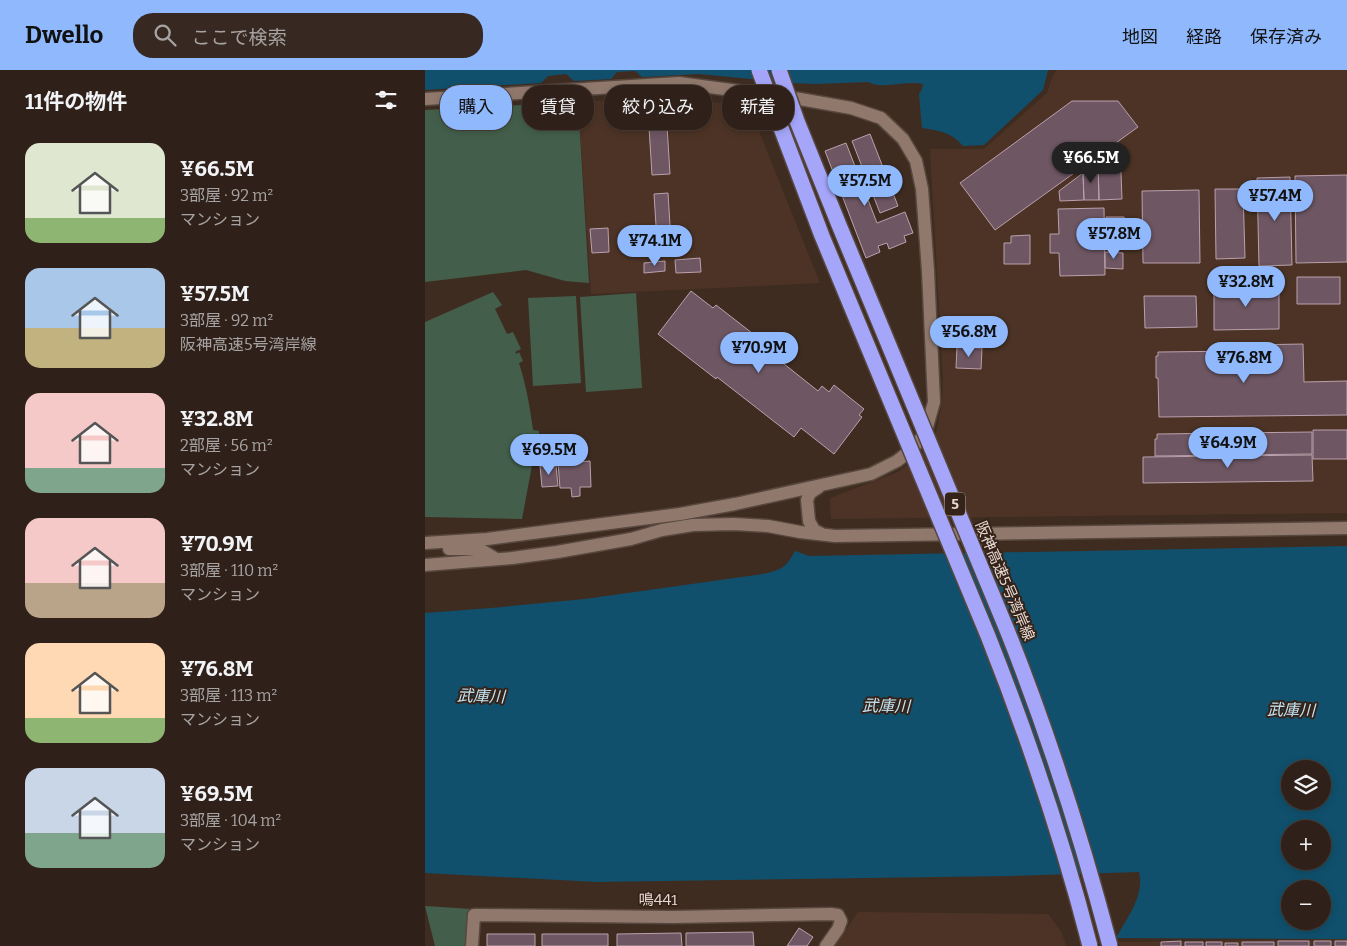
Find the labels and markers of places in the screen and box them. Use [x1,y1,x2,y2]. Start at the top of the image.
pin: ¥66.5M [1050,142,1132,184]
pin: ¥57.5M [824,164,906,207]
pin: ¥57.4M [1234,180,1316,222]
pin: ¥57.8M [1073,218,1155,260]
pin: ¥74.1M [614,224,696,267]
pin: ¥32.8M [1205,266,1287,308]
pin: ¥56.8M [928,316,1010,358]
pin: ¥70.9M [718,332,800,374]
pin: ¥76.8M [1203,342,1285,384]
pin: ¥64.9M [1187,426,1269,469]
pin: ¥69.5M [508,434,590,476]

